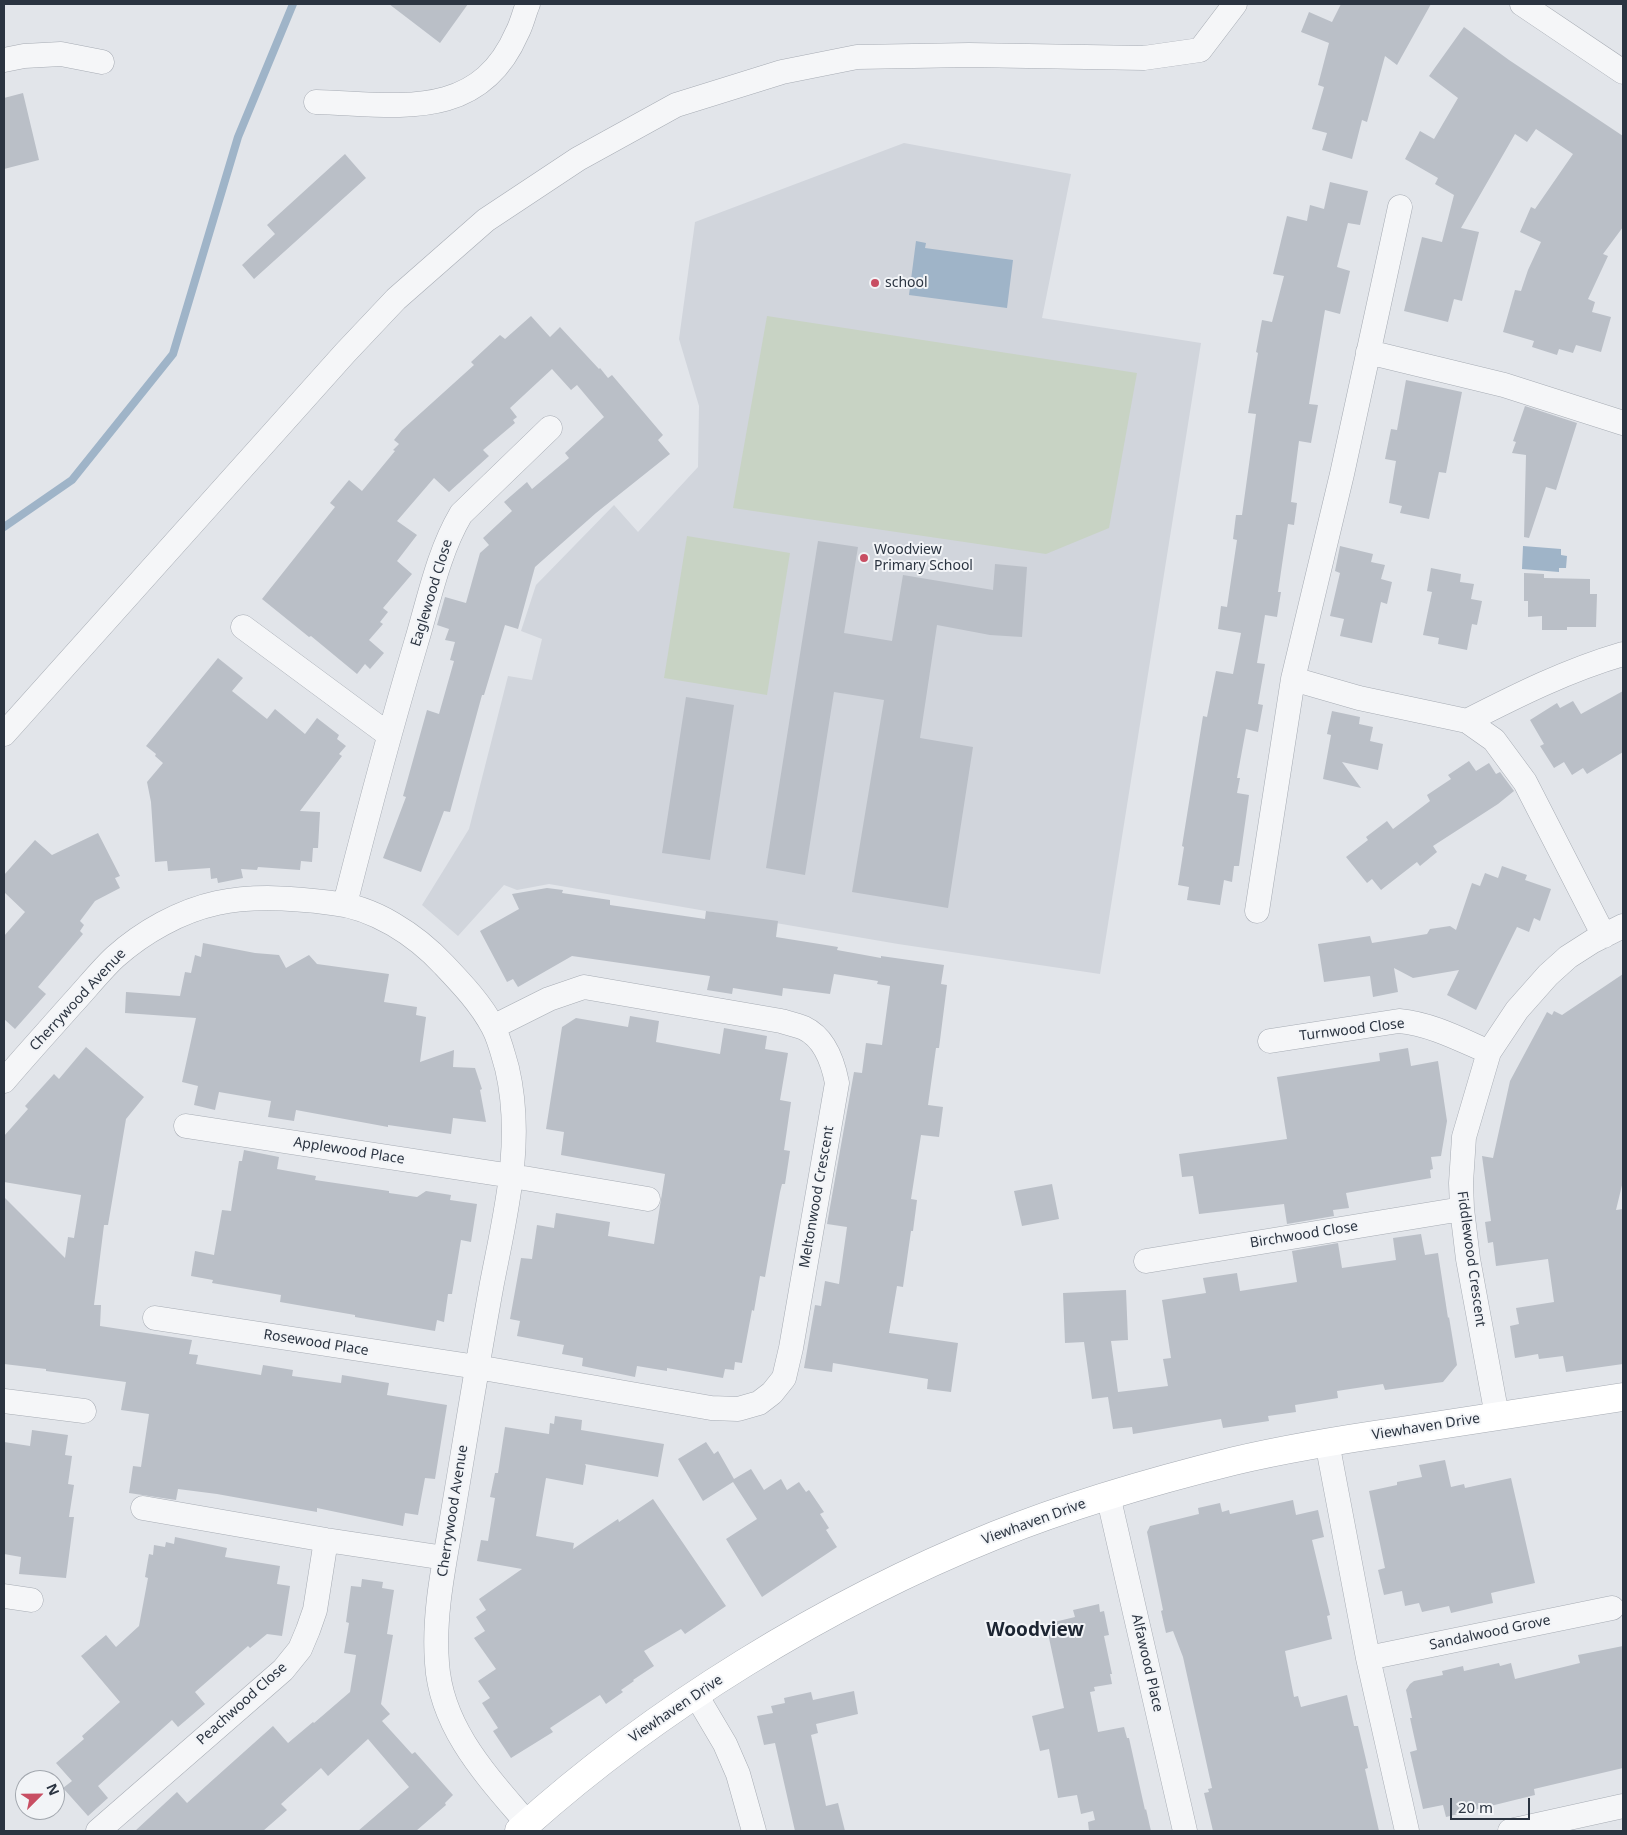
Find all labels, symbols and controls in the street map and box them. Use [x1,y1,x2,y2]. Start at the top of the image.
place label: school [885,275,928,291]
marker: school [869,277,881,289]
street label: Eaglewood Close [408,537,456,649]
place label: Woodview Primary School [874,542,973,574]
marker: Woodview Primary School [858,552,870,564]
street label: Cherrywood Avenue [26,945,130,1055]
street label: Turnwood Close [1298,1015,1406,1045]
street label: Meltonwood Crescent [796,1125,838,1269]
street label: Applewood Place [292,1134,406,1168]
street label: Fiddlewood Crescent [1453,1190,1489,1328]
street label: Birchwood Close [1249,1218,1359,1252]
street label: Rosewood Place [262,1326,370,1360]
street label: Viewhaven Drive [1371,1410,1481,1444]
street label: Cherrywood Avenue [434,1444,472,1578]
street label: Viewhaven Drive [980,1495,1088,1549]
street label: Alfawood Place [1128,1612,1166,1714]
street label: Sandalwood Grove [1428,1612,1552,1654]
district label: Woodview [986,1620,1084,1642]
street label: Peachwood Close [194,1659,290,1749]
street label: Viewhaven Drive [626,1672,726,1746]
north arrow [15,1770,65,1820]
text: N [42,1780,64,1798]
scale bar [1452,1788,1532,1820]
text: 20 m [1458,1797,1493,1817]

